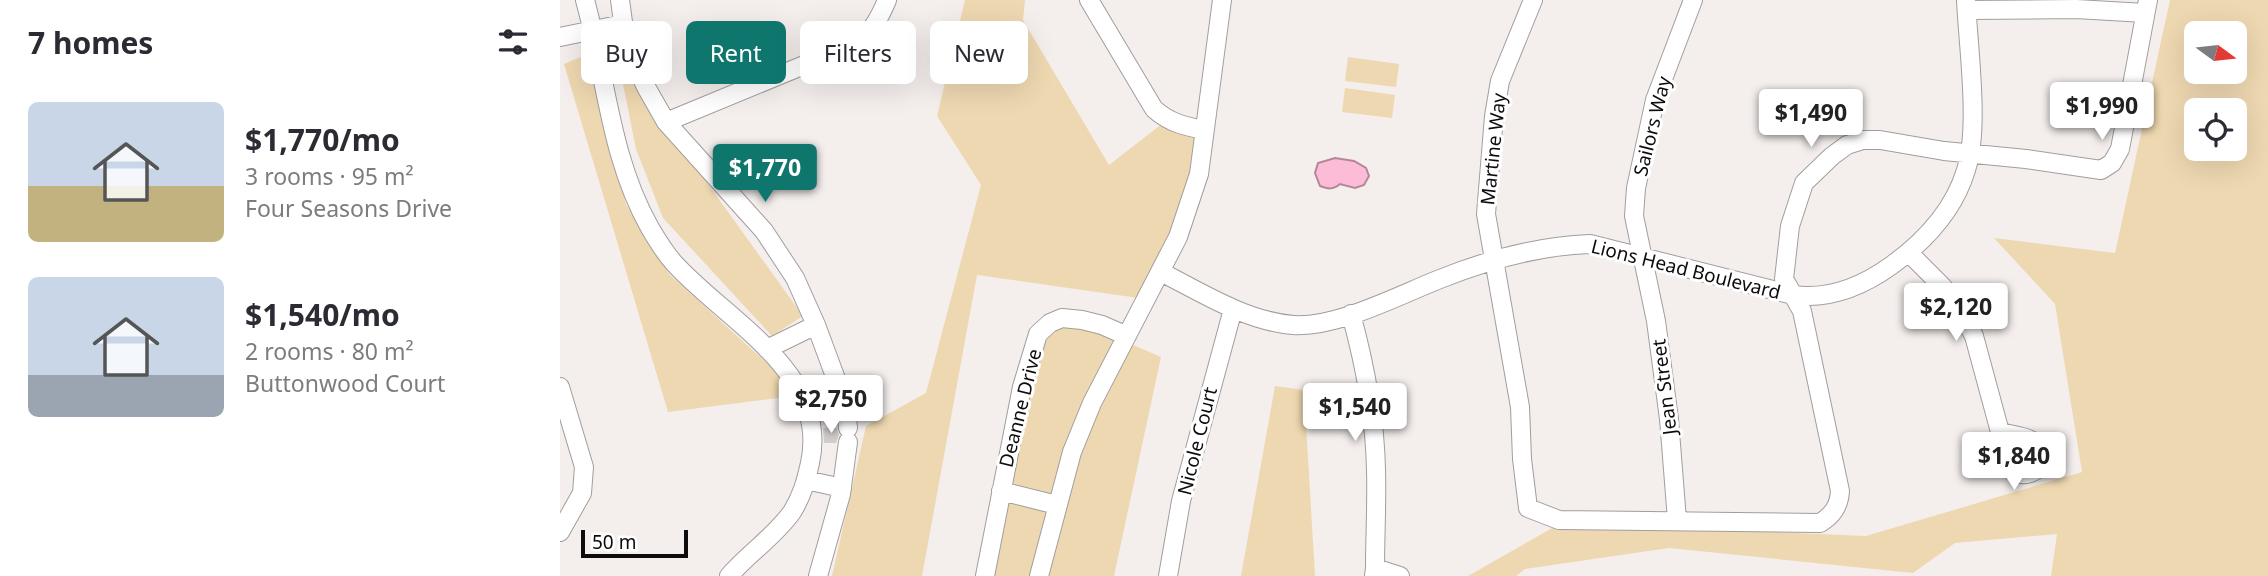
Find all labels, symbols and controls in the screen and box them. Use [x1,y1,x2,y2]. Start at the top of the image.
chip: Buy [581,21,672,84]
chip: Rent [686,21,786,84]
chip: Filters [800,21,916,84]
chip: New [930,21,1028,84]
north arrow [2184,21,2247,84]
map controls [2184,21,2247,161]
text: 7 homes [28,22,153,63]
icon: filters [494,23,532,61]
street label: Sailors Way [1627,73,1677,179]
pin: $1,990 [2045,82,2159,142]
text: $1,990 [2066,89,2138,121]
pin: $1,490 [1754,90,1868,149]
street label: Martine Way [1474,91,1512,206]
text: $1,490 [1775,96,1847,128]
button: locate [2184,98,2247,161]
text: $1,770/mo [245,119,400,160]
icon: home [84,130,168,214]
pin: $1,770 [708,144,822,204]
text: $1,770 [729,151,801,183]
text: 3 rooms · 95 m² [245,160,414,192]
text: Four Seasons Drive [245,192,452,224]
street label: Lions Head Boulevard [1588,233,1784,305]
pin: $2,120 [1899,284,2013,343]
text: $2,120 [1920,290,1992,322]
text: $1,540/mo [245,294,400,335]
icon: home [84,305,168,389]
text: 2 rooms · 80 m² [245,335,414,367]
street label: Jean Street [1645,337,1683,438]
street label: Deanne Drive [993,346,1047,470]
text: Buttonwood Court [245,367,445,399]
pin: $2,750 [774,376,888,435]
text: $2,750 [795,382,867,414]
street label: Nicole Court [1171,384,1223,498]
pin: $1,540 [1298,384,1412,443]
text: $1,540 [1319,390,1391,422]
pin: $1,840 [1957,433,2071,492]
text: $1,840 [1978,439,2050,471]
scale bar [581,527,688,559]
text: 50 m [592,529,636,555]

